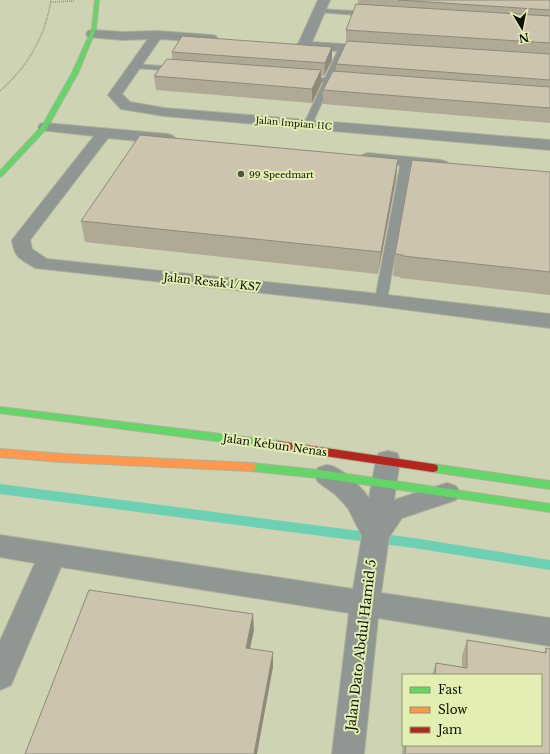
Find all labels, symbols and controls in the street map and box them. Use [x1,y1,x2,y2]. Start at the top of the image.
north arrow [502,8,542,48]
text: N [517,30,530,46]
street label: Jalan Impian 11C [254,114,333,132]
marker: 99 Speedmart [236,169,246,179]
place label: 99 Speedmart [249,169,314,180]
street label: Jalan Resak 1/KS7 [161,270,262,294]
street label: Jalan Kebun Nenas [220,430,328,459]
street label: Jalan Dato Abdul Hamid 5 [342,558,380,734]
legend [402,674,542,746]
text: Fast [438,682,463,697]
text: Slow [438,702,468,717]
text: Jam [436,722,462,737]

